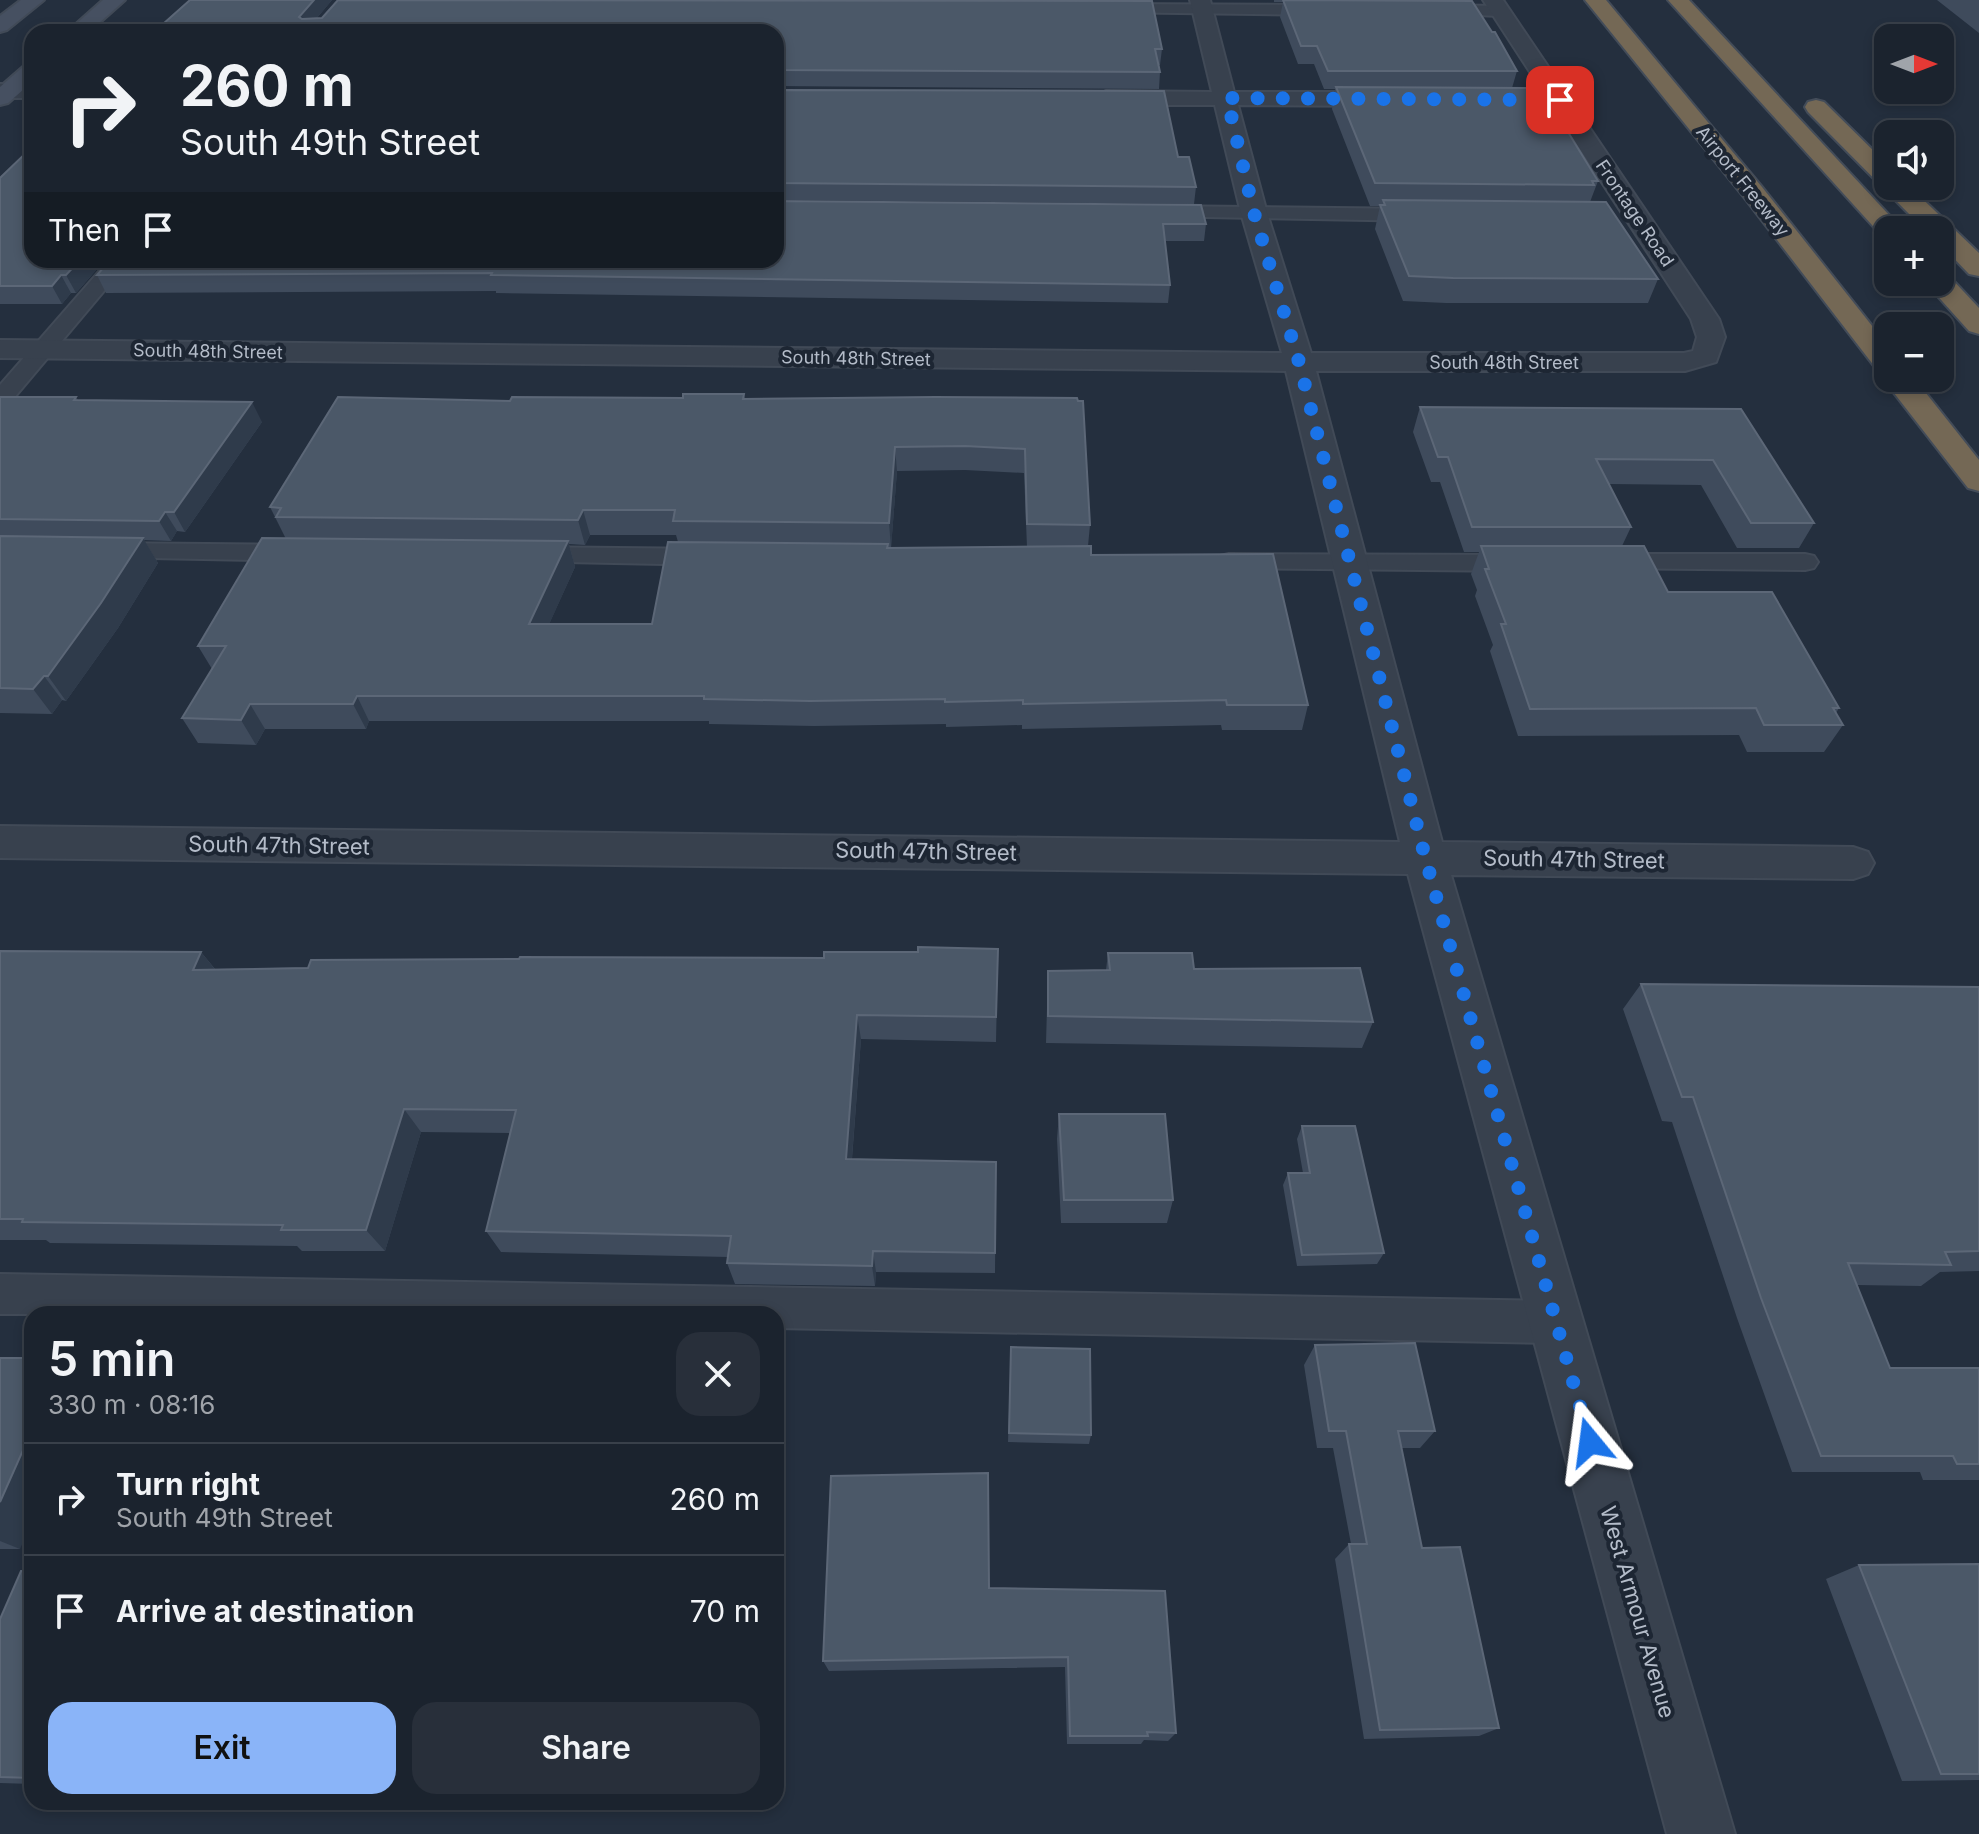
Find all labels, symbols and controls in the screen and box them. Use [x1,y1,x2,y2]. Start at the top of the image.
north arrow [1874,24,1954,104]
map controls [1874,24,1954,392]
text: 260 m [180,52,354,120]
icon: right [48,56,152,160]
pin [1526,66,1594,134]
icon: arrive [1538,78,1582,122]
text: South 49th Street [180,120,480,164]
button: sound [1874,120,1954,200]
street label: Airport Freeway [1692,122,1794,240]
street label: Frontage Road [1592,156,1678,270]
icon: arrive [136,208,180,252]
text: Then [48,212,120,248]
button: + [1874,216,1954,296]
button: − [1874,312,1954,392]
street label: South 48th Street [133,339,283,363]
street label: South 48th Street [781,346,931,370]
street label: South 48th Street [1429,352,1579,373]
street label: South 47th Street [188,830,370,860]
street label: South 47th Street [835,836,1017,866]
street label: South 47th Street [1483,844,1665,874]
text: 5 min [48,1329,175,1388]
button: close [676,1332,760,1416]
text: 330 m · 08:16 [48,1389,215,1420]
position arrow [1548,1400,1632,1484]
text: Turn right [116,1466,260,1502]
icon: right [48,1477,92,1521]
text: 260 m [669,1481,760,1517]
text: South 49th Street [116,1502,333,1533]
street label: West Armour Avenue [1595,1503,1681,1721]
icon: arrive [48,1589,92,1633]
text: Arrive at destination [116,1593,414,1629]
text: 70 m [690,1593,760,1629]
button: Exit [48,1702,396,1794]
button: Share [412,1702,760,1794]

